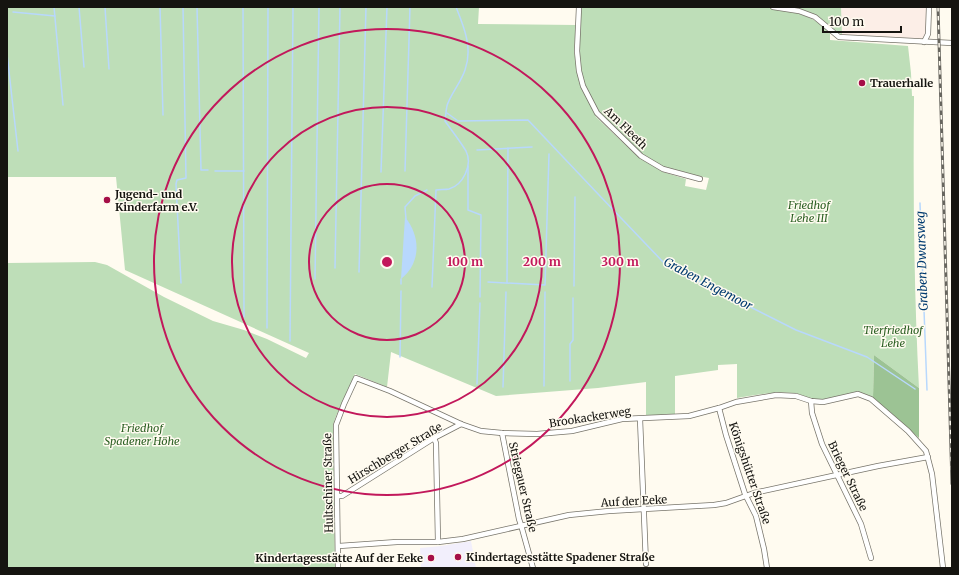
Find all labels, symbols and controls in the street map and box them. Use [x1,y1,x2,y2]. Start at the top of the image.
scale bar [823,8,901,34]
text: 100 m [829,14,864,29]
place label: Trauerhalle [870,76,933,90]
marker: Trauerhalle [857,78,867,88]
street label: Am Fleeth [601,103,651,153]
place label: Jugend- und Kinderfarm e.V. [114,187,198,214]
marker: Jugend- und Kinderfarm e.V. [102,195,112,205]
park label: Friedhof Lehe III [787,198,831,225]
water label: Graben Dwarsweg [912,211,931,311]
text: 100 m [447,254,483,269]
text: 200 m [523,254,561,269]
text: 300 m [601,254,639,269]
water label: Graben Engemoor [661,254,756,314]
centre of rings [380,255,394,269]
park label: Tierfriedhof Lehe [863,323,924,350]
street label: Brookackerweg [548,404,632,430]
street label: Hirschberger Straße [346,419,445,487]
street label: Königshütter Straße [726,420,774,526]
park label: Friedhof Spadener Höhe [104,421,180,448]
street label: Hultschiner Straße [320,433,336,533]
street label: Brieger Straße [825,439,871,513]
street label: Striegauer Straße [506,440,540,534]
street label: Auf der Eeke [600,492,668,510]
place label: Kindertagesstätte Spadener Straße [466,550,655,564]
place label: Kindertagesstätte Auf der Eeke [255,551,423,565]
marker: Kindertagesstätte Spadener Straße [453,552,463,562]
marker: Kindertagesstätte Auf der Eeke [426,553,436,563]

